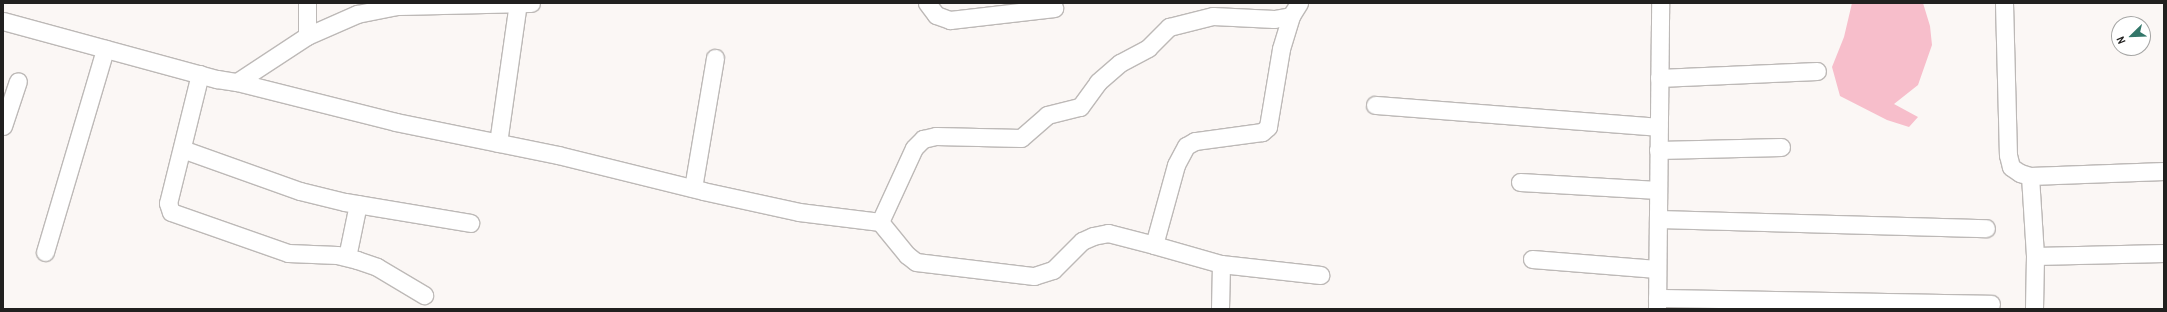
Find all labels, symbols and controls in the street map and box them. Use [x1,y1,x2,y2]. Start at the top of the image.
north arrow [2111,16,2151,56]
text: N [2113,35,2129,46]

